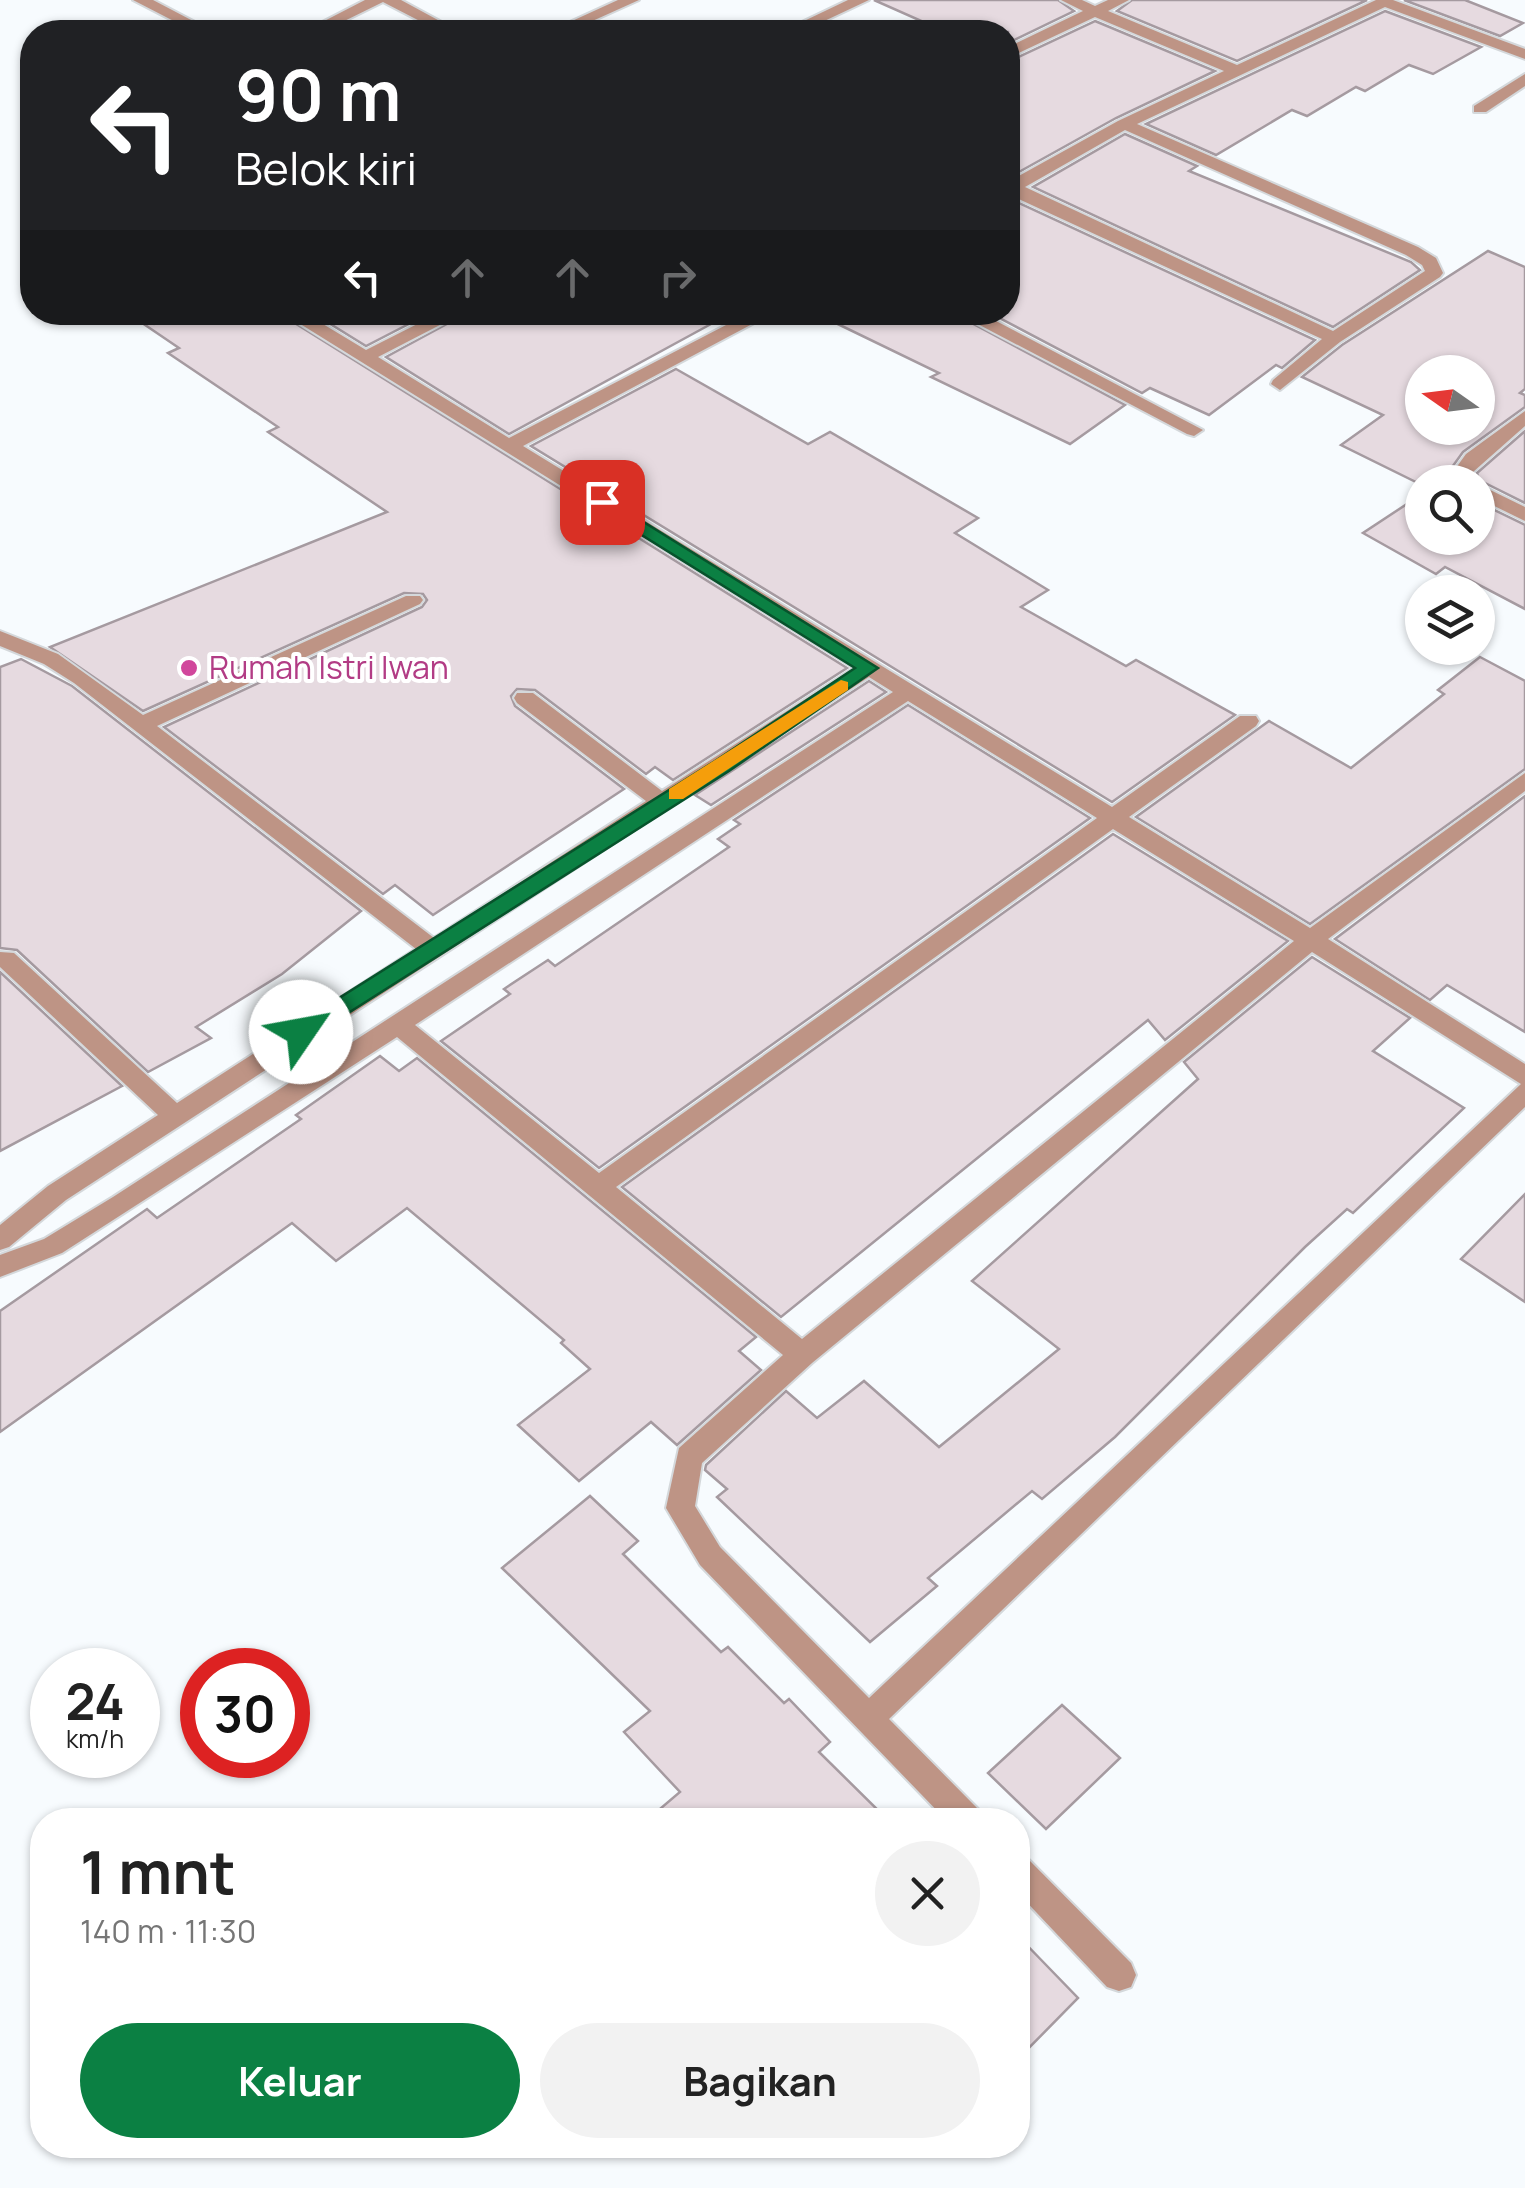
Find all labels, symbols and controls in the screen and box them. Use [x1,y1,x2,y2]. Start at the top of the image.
text: 90 m [235,46,402,142]
icon: left [70,60,200,190]
text: Belok kiri [235,137,417,199]
icon: left [335,250,390,305]
icon: ahead [440,250,495,305]
icon: ahead [545,250,600,305]
icon: right [650,250,705,305]
north arrow [1405,355,1495,445]
map controls [1405,355,1495,665]
pin [560,460,645,545]
button: search [1405,465,1495,555]
icon: arrive [575,475,630,530]
button: layers [1405,575,1495,665]
place label: Rumah Istri Iwan [209,645,449,689]
marker: Rumah Istri Iwan [178,657,200,679]
position arrow [249,980,353,1084]
speed limit sign: 30 [180,1648,310,1778]
text: 24 [65,1667,125,1735]
text: km/h [66,1721,124,1756]
text: 1 mnt [80,1830,236,1912]
button: close [875,1841,980,1946]
text: 140 m · 11:30 [80,1909,256,1953]
button: Keluar [80,2023,520,2138]
button: Bagikan [540,2023,980,2138]

